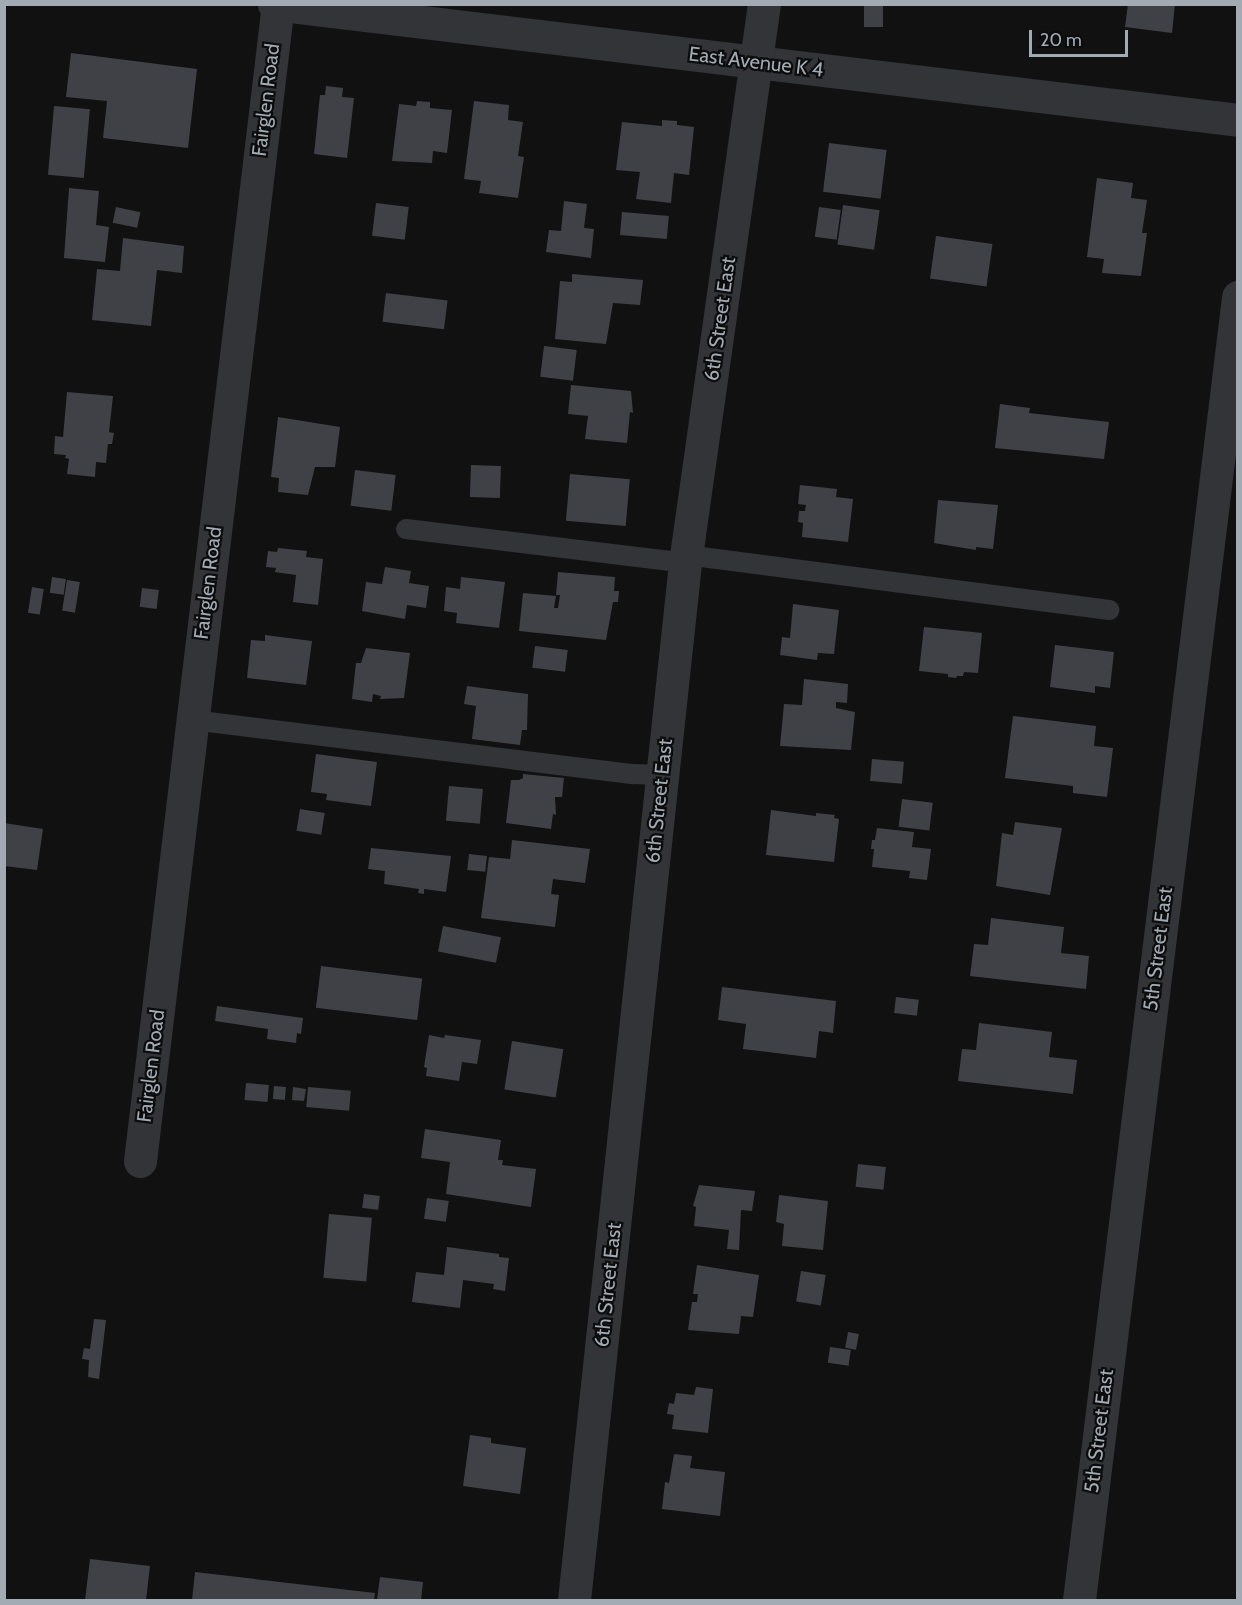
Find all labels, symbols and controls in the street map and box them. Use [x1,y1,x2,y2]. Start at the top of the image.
scale bar [1032,18,1131,56]
text: 20 m [1040,29,1082,51]
street label: Fairglen Road [247,42,285,158]
street label: East Avenue K 4 [687,42,825,82]
street label: 6th Street East [699,255,741,383]
street label: Fairglen Road [189,525,227,641]
street label: 6th Street East [641,738,677,864]
street label: 5th Street East [1139,886,1177,1012]
street label: Fairglen Road [132,1008,170,1124]
street label: 6th Street East [590,1222,626,1348]
street label: 5th Street East [1080,1368,1118,1494]

